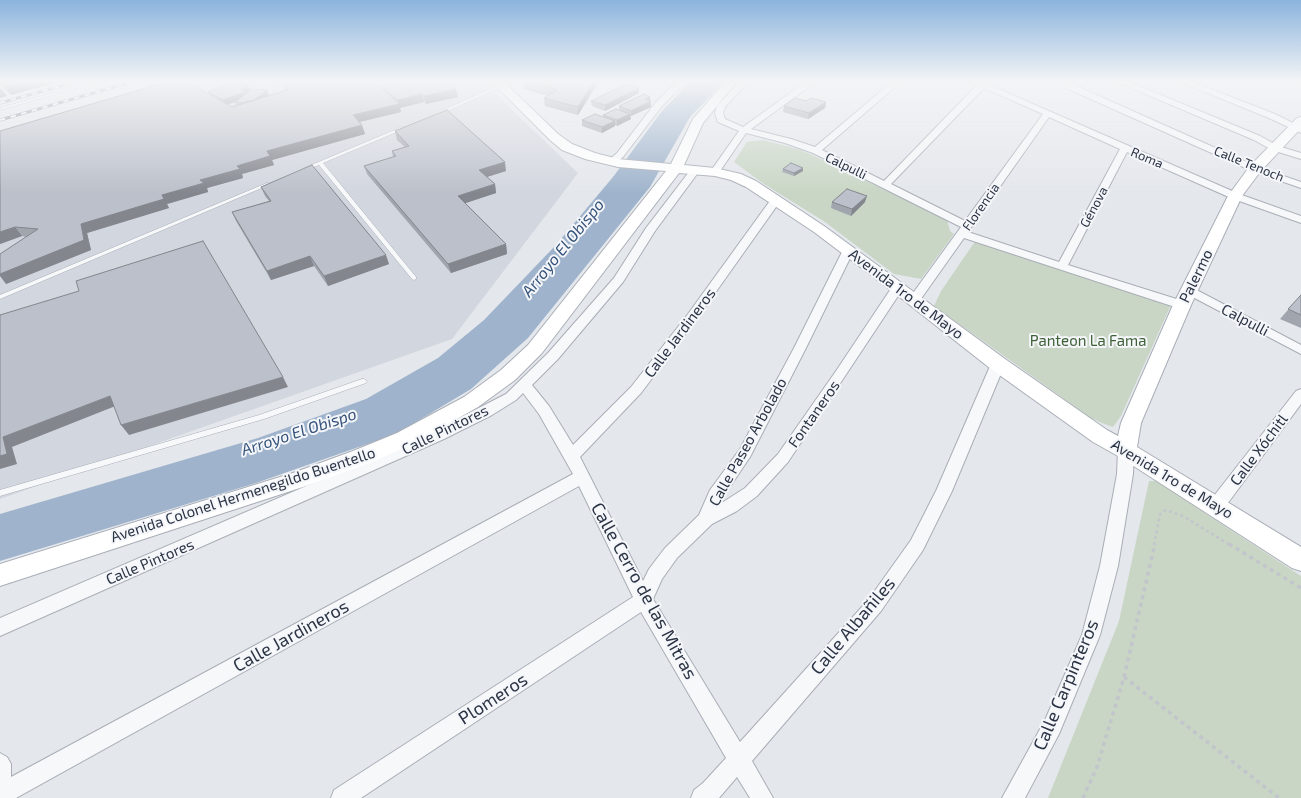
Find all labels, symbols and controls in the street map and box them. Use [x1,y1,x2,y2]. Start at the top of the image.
street label: Calle Tenoch [1212,143,1286,185]
street label: Roma [1128,144,1166,172]
street label: Calpulli [823,149,869,183]
street label: Florencia [959,180,1003,234]
street label: Génova [1077,184,1111,230]
water label: Arroyo El Obispo [518,195,608,301]
street label: Avenida 1ro de Mayo [845,245,967,343]
street label: Palermo [1175,246,1217,306]
street label: Calle Jardineros [641,285,719,381]
street label: Calpulli [1218,300,1272,340]
park label: Panteon La Fama [1030,332,1146,350]
street label: Calle Paseo Arbolado [705,375,791,509]
street label: Fontaneros [784,377,844,451]
street label: Calle Pintores [399,401,491,459]
water label: Arroyo El Obispo [239,404,359,460]
street label: Calle Xóchitl [1226,411,1292,489]
street label: Avenida 1ro de Mayo [1108,436,1236,522]
street label: Avenida Colonel Hermenegildo Buentello [108,444,378,546]
street label: Calle Cerro de las Mitras [586,499,702,683]
street label: Calle Pintores [103,535,197,589]
street label: Calle Albañiles [806,573,900,679]
street label: Calle Jardineros [229,595,353,677]
street label: Calle Carpinteros [1029,616,1103,754]
street label: Plomeros [454,669,532,729]

